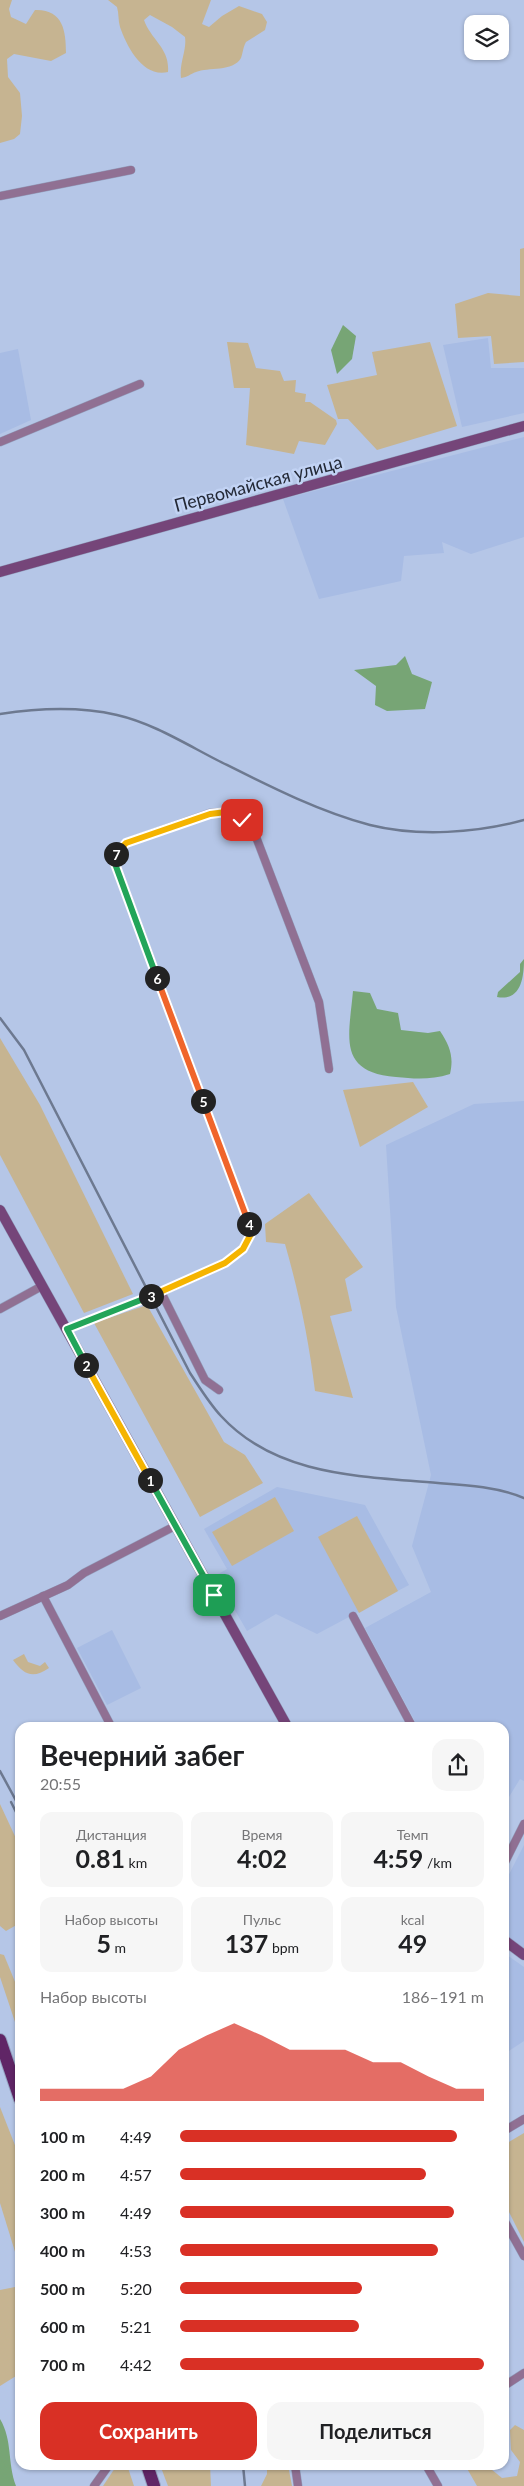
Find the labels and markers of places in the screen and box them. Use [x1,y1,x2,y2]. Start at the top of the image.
pin [221,799,263,841]
pin: 7 [104,842,128,866]
pin: 6 [144,966,170,990]
pin: 5 [190,1088,216,1114]
pin: 4 [236,1212,262,1236]
pin: 3 [138,1284,164,1308]
pin: 2 [74,1352,98,1378]
pin: 1 [138,1468,162,1492]
pin [193,1574,235,1616]

